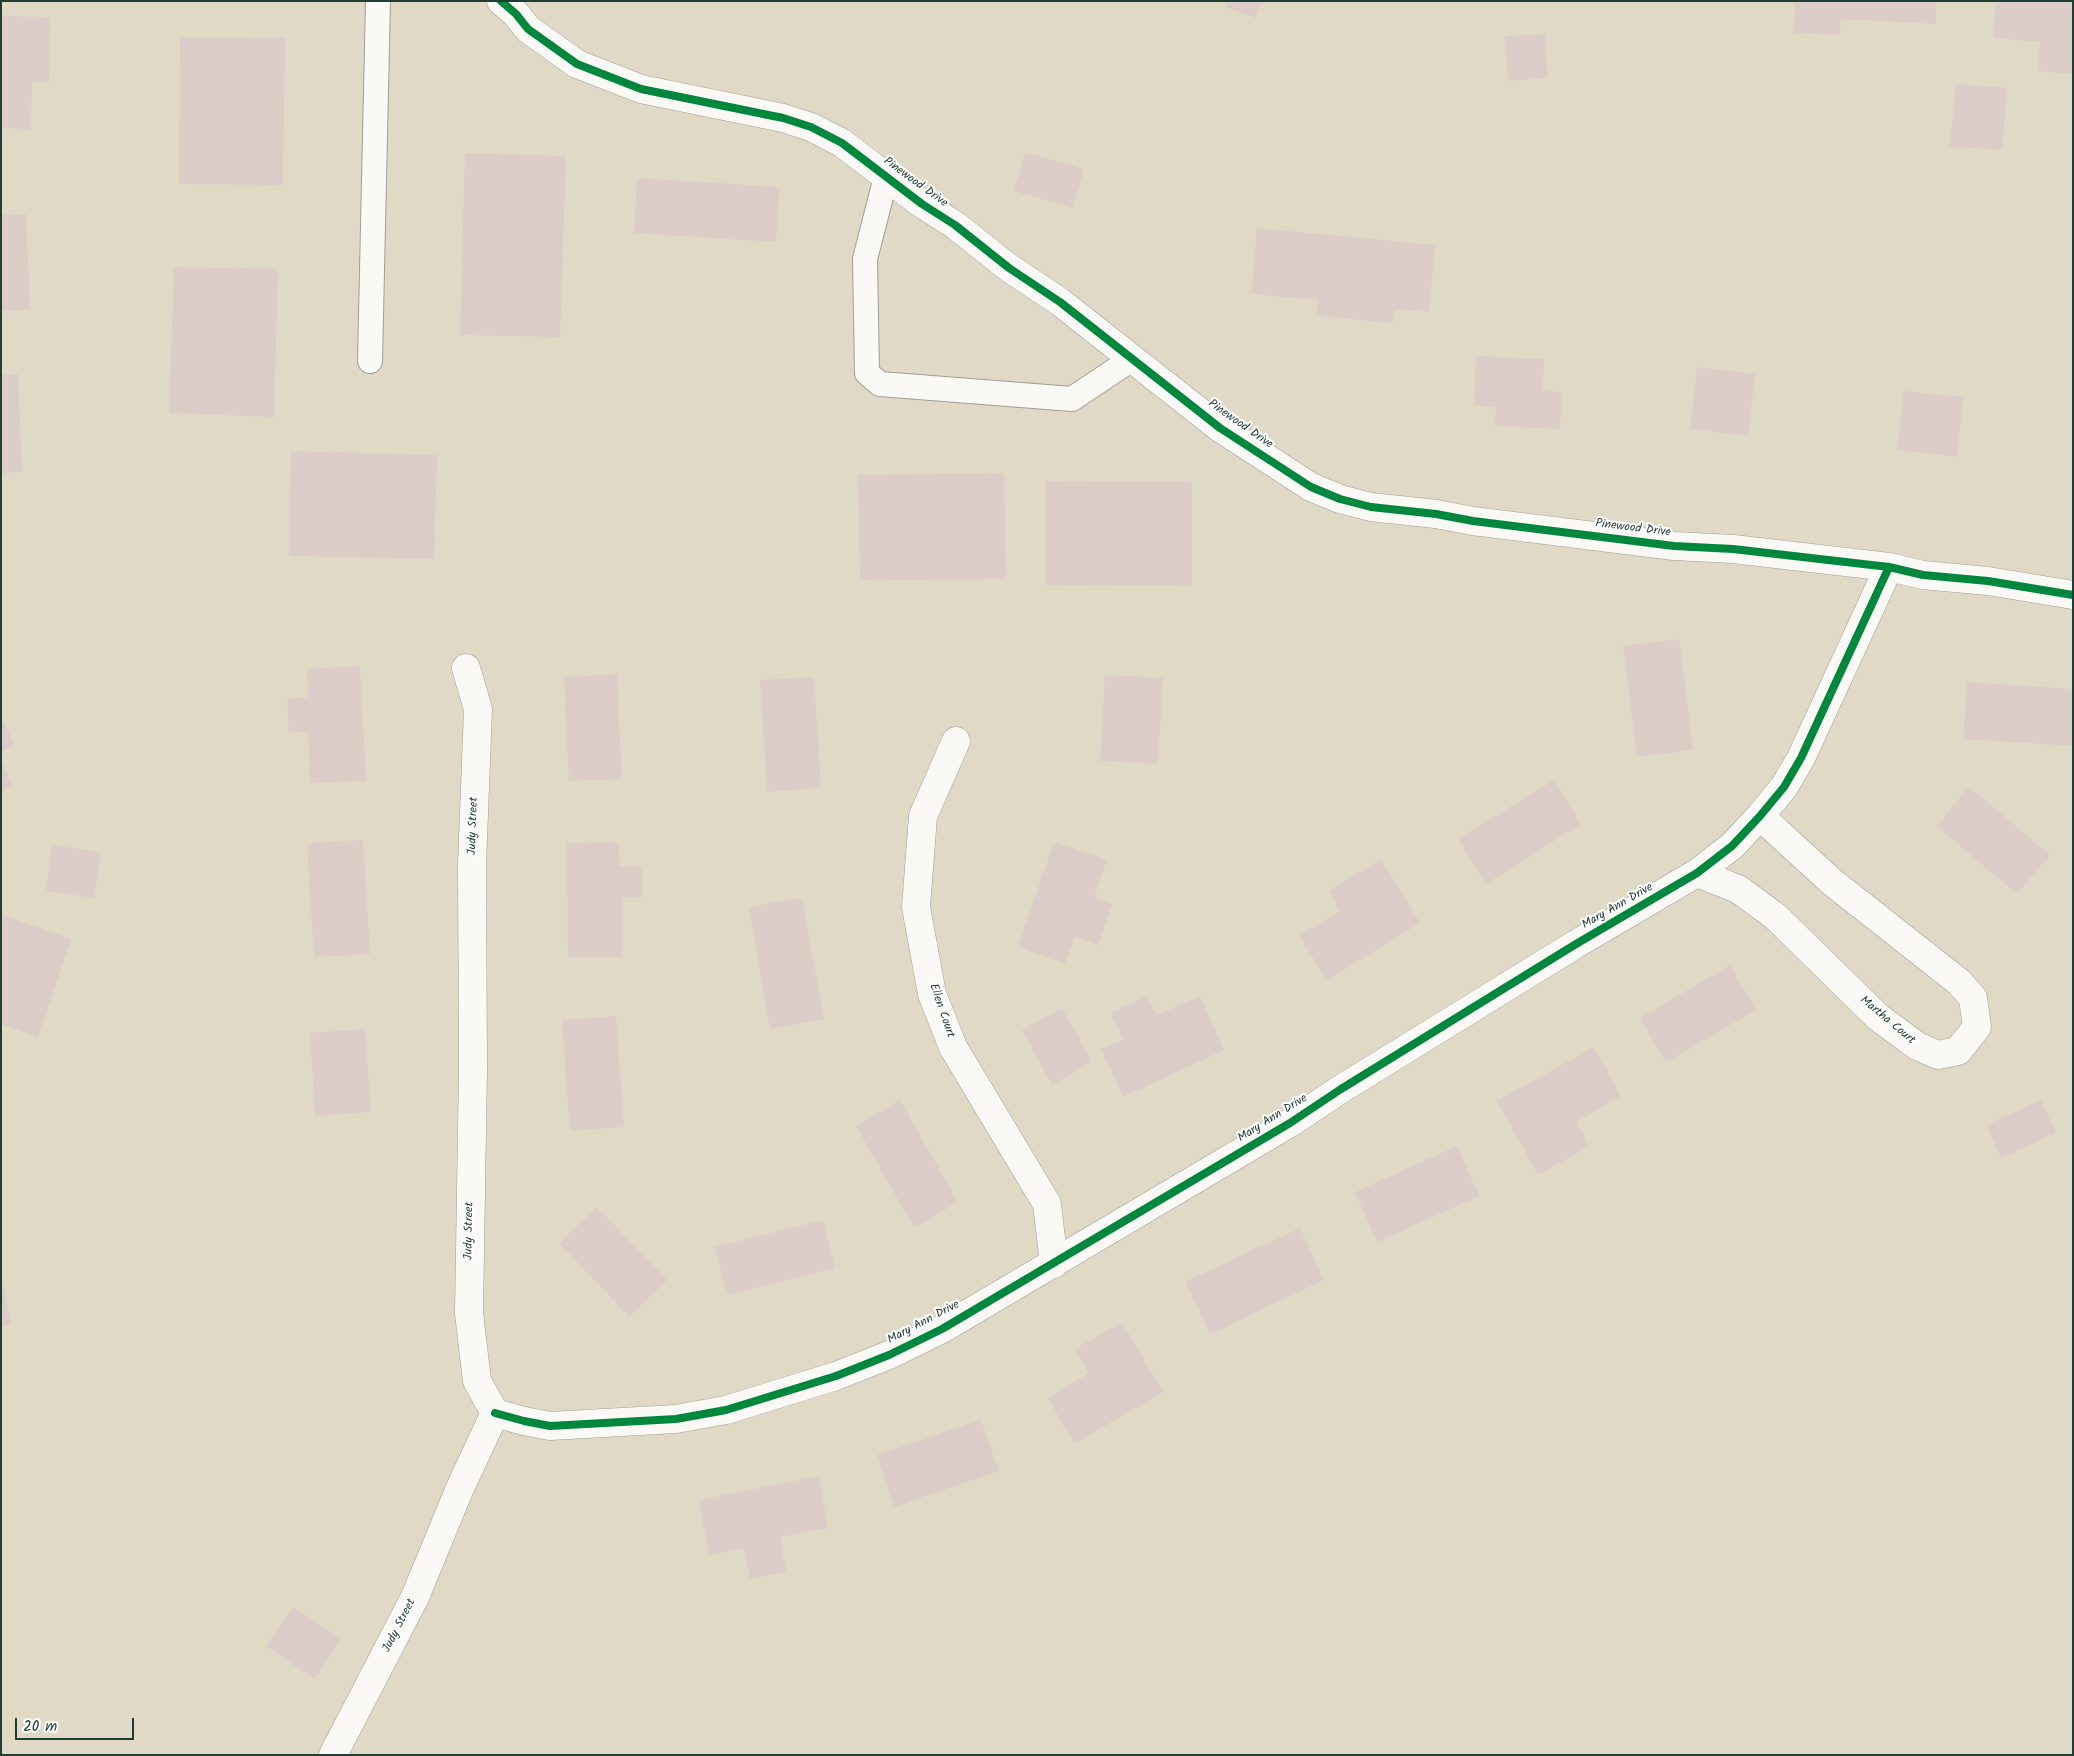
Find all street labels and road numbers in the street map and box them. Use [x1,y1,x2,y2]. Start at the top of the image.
street label: Pinewood Drive [880,155,950,211]
street label: Pinewood Drive [1205,397,1275,453]
street label: Pinewood Drive [1594,517,1672,541]
street label: Judy Street [466,797,482,855]
street label: Mary Ann Drive [1580,881,1656,933]
street label: Ellen Court [925,982,957,1040]
street label: Martha Court [1856,994,1918,1048]
street label: Mary Ann Drive [1236,1092,1310,1146]
street label: Judy Street [462,1202,478,1260]
street label: Mary Ann Drive [886,1298,962,1348]
street label: Judy Street [380,1597,420,1655]

